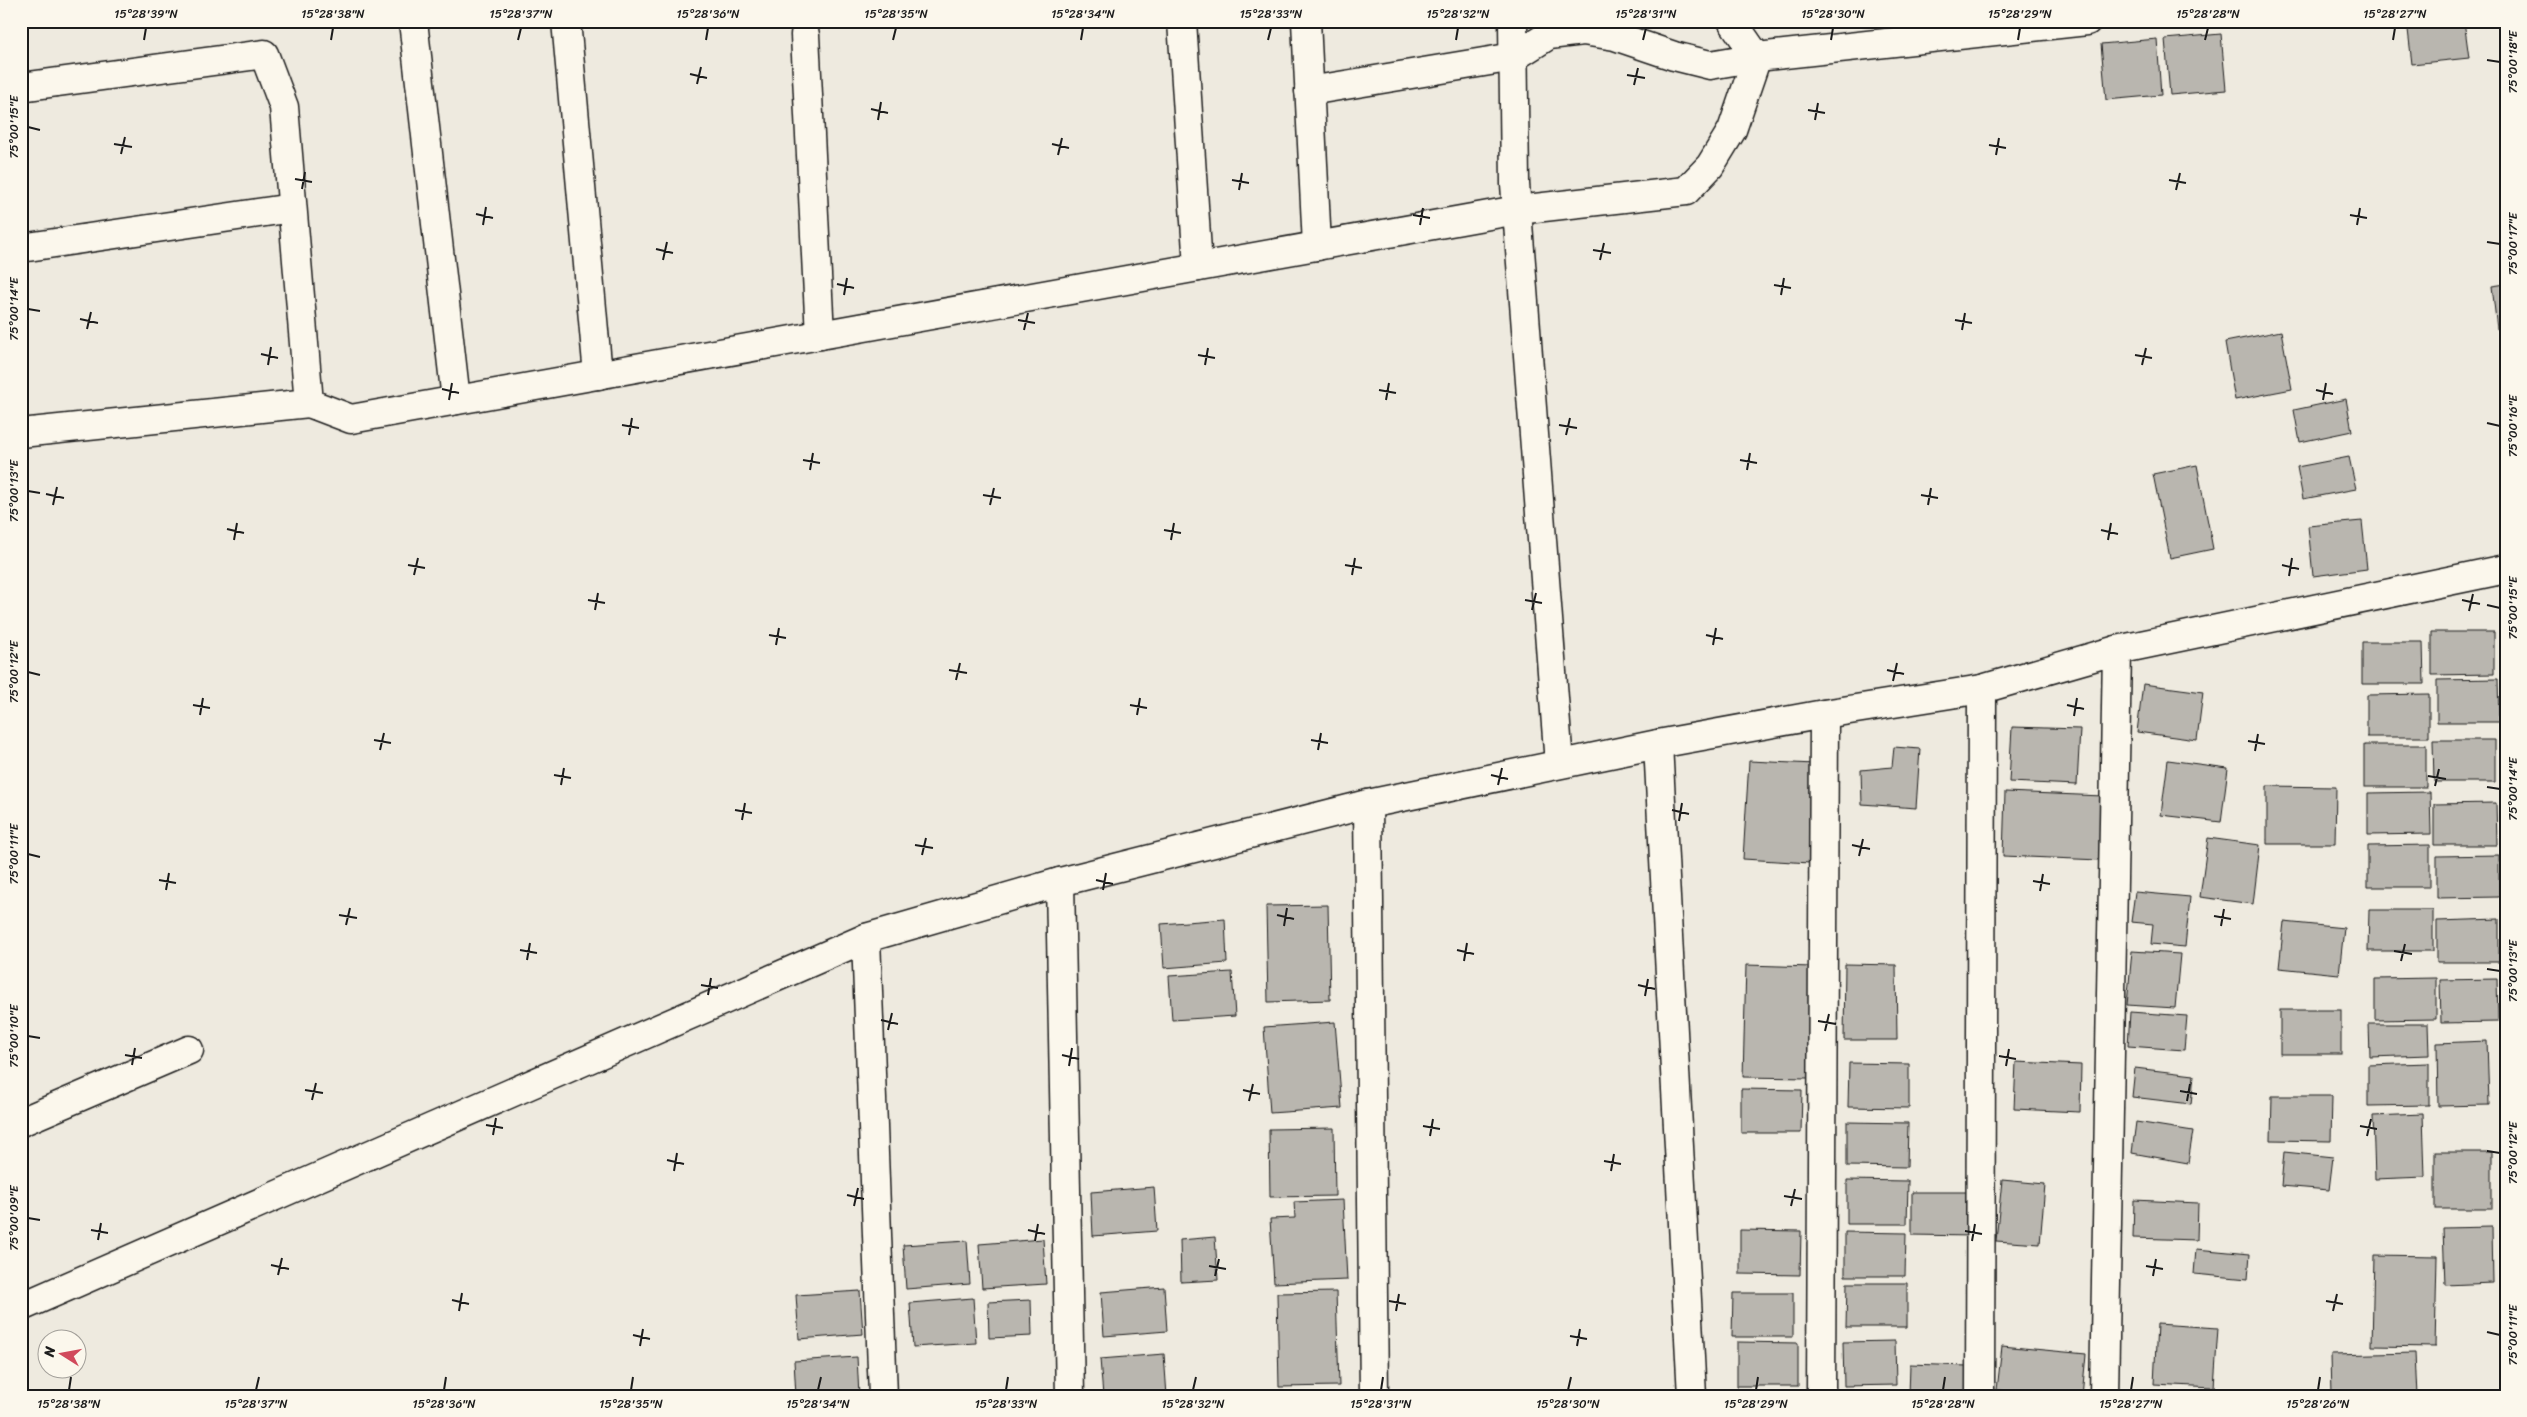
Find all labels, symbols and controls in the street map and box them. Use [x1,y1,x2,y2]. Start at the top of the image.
text: 15°28'39"N [114,3,178,25]
text: 15°28'38"N [301,3,365,25]
text: 15°28'37"N [490,3,553,25]
text: 15°28'36"N [677,3,740,25]
text: 15°28'35"N [864,3,928,25]
text: 15°28'34"N [1051,3,1115,25]
text: 15°28'33"N [1240,3,1303,25]
text: 15°28'32"N [1426,3,1490,25]
text: 15°28'31"N [1615,3,1677,25]
text: 15°28'30"N [1801,3,1866,25]
text: 15°28'29"N [1988,3,2053,25]
text: 15°28'28"N [2176,3,2241,25]
text: 15°28'27"N [2363,3,2427,25]
text: 75°00'18"E [2502,29,2524,93]
text: 75°00'15"E [3,94,25,159]
text: 75°00'17"E [2502,211,2524,275]
text: 75°00'14"E [3,276,25,341]
text: 75°00'16"E [2502,393,2524,457]
text: 75°00'13"E [3,459,25,522]
text: 75°00'15"E [2502,575,2524,640]
text: 75°00'12"E [3,639,25,703]
text: 75°00'14"E [2502,756,2524,821]
text: 75°00'11"E [3,822,25,884]
text: 75°00'13"E [2502,939,2524,1002]
text: 75°00'10"E [3,1003,25,1068]
text: 75°00'12"E [2502,1120,2524,1184]
text: 75°00'09"E [3,1184,25,1251]
text: 75°00'11"E [2502,1303,2524,1365]
north arrow [38,1330,88,1380]
text: N [36,1344,63,1360]
text: 15°28'38"N [37,1393,101,1415]
text: 15°28'37"N [225,1393,288,1415]
text: 15°28'36"N [413,1393,476,1415]
text: 15°28'35"N [599,1393,663,1415]
text: 15°28'34"N [786,1393,850,1415]
text: 15°28'33"N [975,1393,1038,1415]
text: 15°28'32"N [1161,1393,1225,1415]
text: 15°28'31"N [1350,1393,1412,1415]
text: 15°28'30"N [1536,1393,1601,1415]
text: 15°28'29"N [1724,1393,1789,1415]
text: 15°28'28"N [1911,1393,1976,1415]
text: 15°28'27"N [2099,1393,2163,1415]
text: 15°28'26"N [2286,1393,2350,1415]

